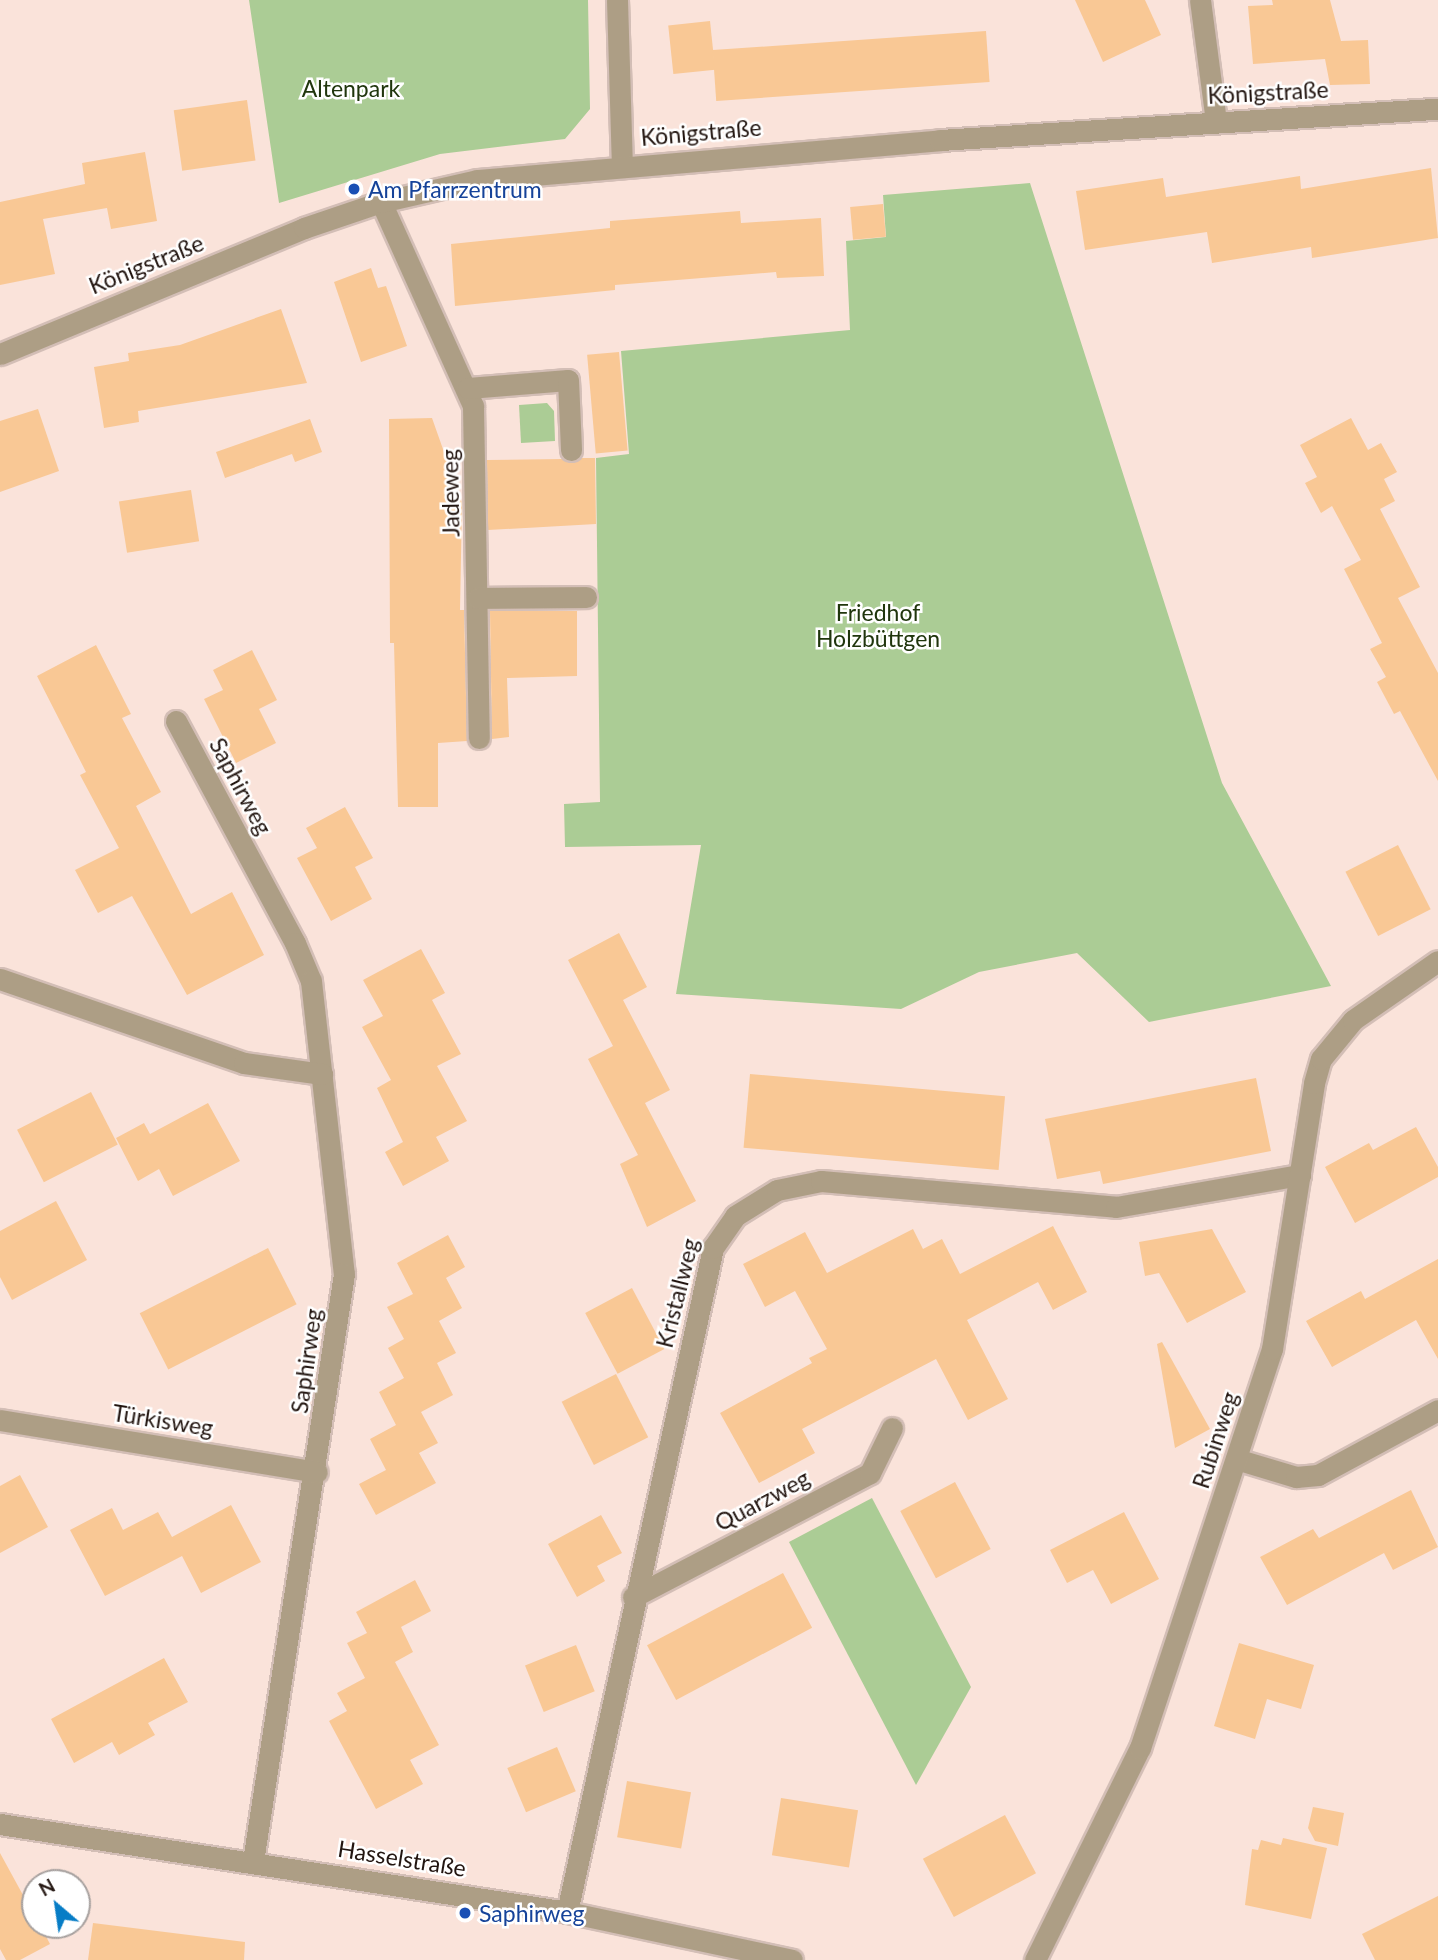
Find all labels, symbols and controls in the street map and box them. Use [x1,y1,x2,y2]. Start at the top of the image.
park label: Altenpark [302,74,400,102]
street label: Königstraße [1207,75,1329,109]
street label: Königstraße [640,113,762,151]
place label: Am Pfarrzentrum [368,175,542,203]
marker: Am Pfarrzentrum [346,181,362,197]
street label: Königstraße [85,229,207,299]
street label: Jadeweg [435,449,465,537]
park label: Friedhof Holzbüttgen [816,598,940,652]
street label: Saphirweg [204,733,278,839]
street label: Kristallweg [650,1236,704,1350]
street label: Saphirweg [285,1307,327,1415]
street label: Rubinweg [1186,1388,1244,1492]
street label: Türkisweg [111,1398,215,1442]
street label: Quarzweg [710,1464,814,1536]
street label: Hasselstraße [336,1834,468,1882]
north arrow [21,1869,91,1939]
text: N [35,1873,59,1901]
place label: Saphirweg [479,1899,584,1927]
marker: Saphirweg [457,1905,473,1921]

